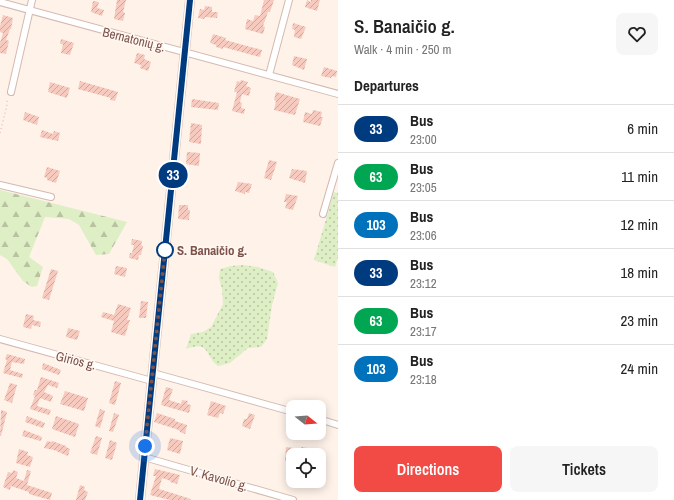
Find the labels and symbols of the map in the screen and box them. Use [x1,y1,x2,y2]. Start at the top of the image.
street label: Bernatonių g. [101,23,167,55]
line badge: 33 [155,162,191,188]
marker: S. Banaičio g. [156,241,174,259]
place label: S. Banaičio g. [177,242,247,259]
street label: Girios g. [54,347,98,374]
north arrow [286,400,326,440]
your location [135,436,155,456]
street label: V. Kavolio g. [188,462,250,495]

